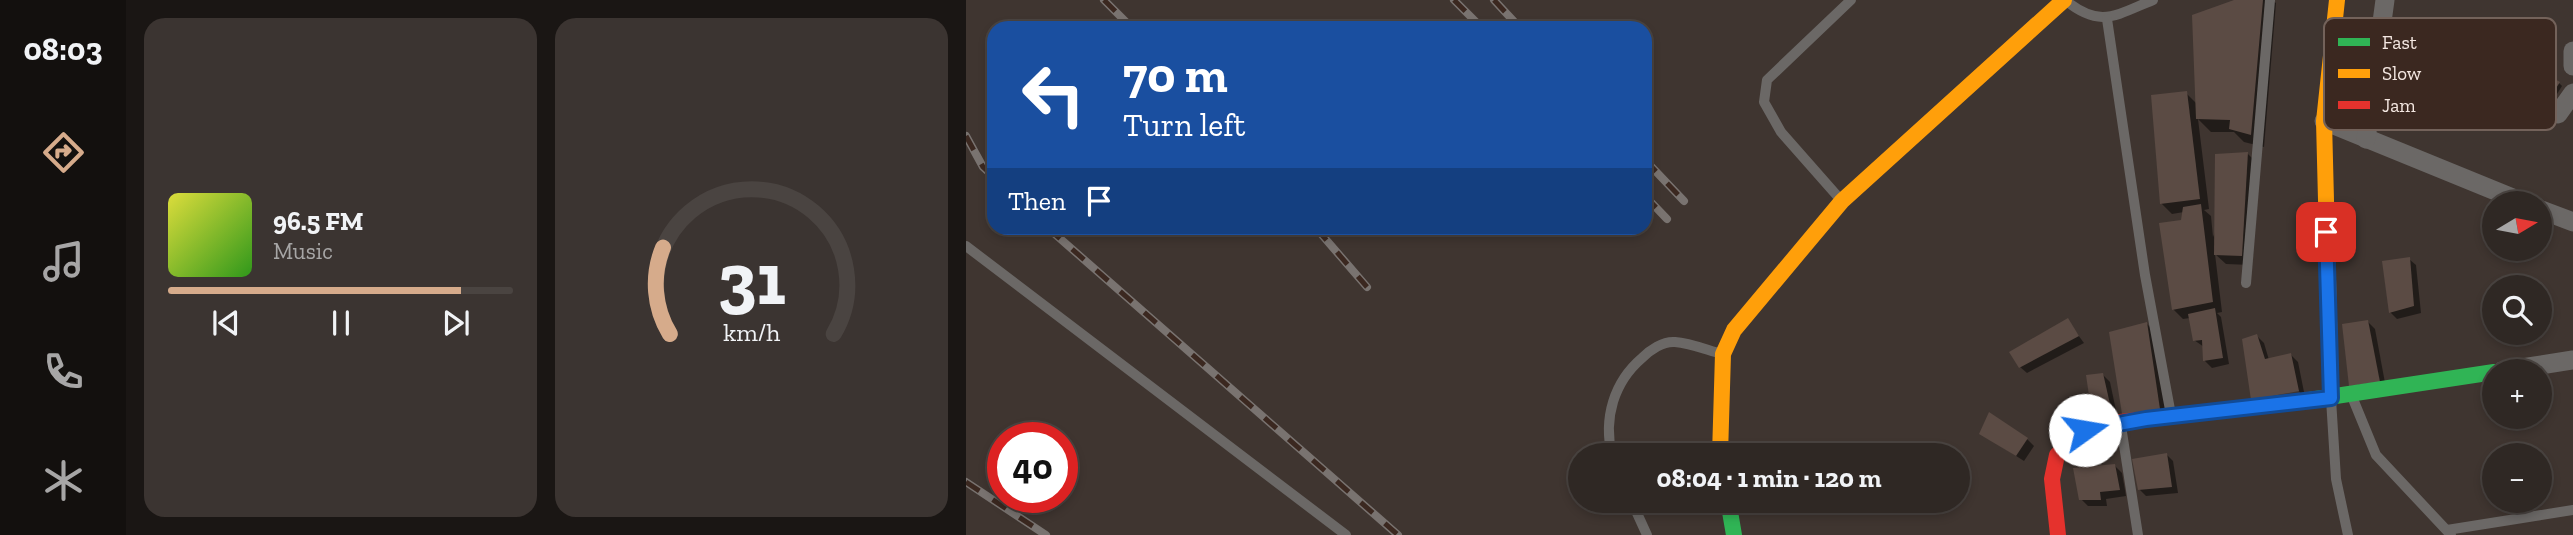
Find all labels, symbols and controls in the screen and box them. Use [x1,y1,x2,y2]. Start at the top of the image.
legend [2324,18,2556,130]
text: 08:03 [23,30,103,68]
text: Fast [2382,31,2417,54]
text: 70 m [1123,46,1228,105]
icon: left [1008,49,1099,140]
text: Slow [2382,62,2422,85]
text: Jam [2382,94,2416,117]
text: Turn left [1123,106,1245,144]
icon: directions [39,128,88,177]
icon: arrive [1080,182,1118,220]
text: Then [1008,185,1066,217]
north arrow [2482,191,2552,261]
map controls [2482,191,2552,513]
pin [2296,202,2356,262]
text: 96.5 FM [273,205,363,237]
icon: arrive [2307,213,2345,251]
text: 31 [717,235,786,323]
icon: music [39,237,88,286]
text: Music [273,237,333,265]
button: search [2482,275,2552,345]
icon: previous [207,304,245,342]
icon: pause [322,304,360,342]
icon: next [437,304,475,342]
text: km/h [723,316,780,346]
icon: phone [39,347,88,396]
button: + [2482,359,2552,429]
position arrow [2048,393,2122,467]
speed limit sign: 40 [987,422,1078,513]
button: − [2482,443,2552,513]
icon: climate [39,456,88,505]
text: 08:04 · 1 min · 120 m [1656,462,1882,494]

